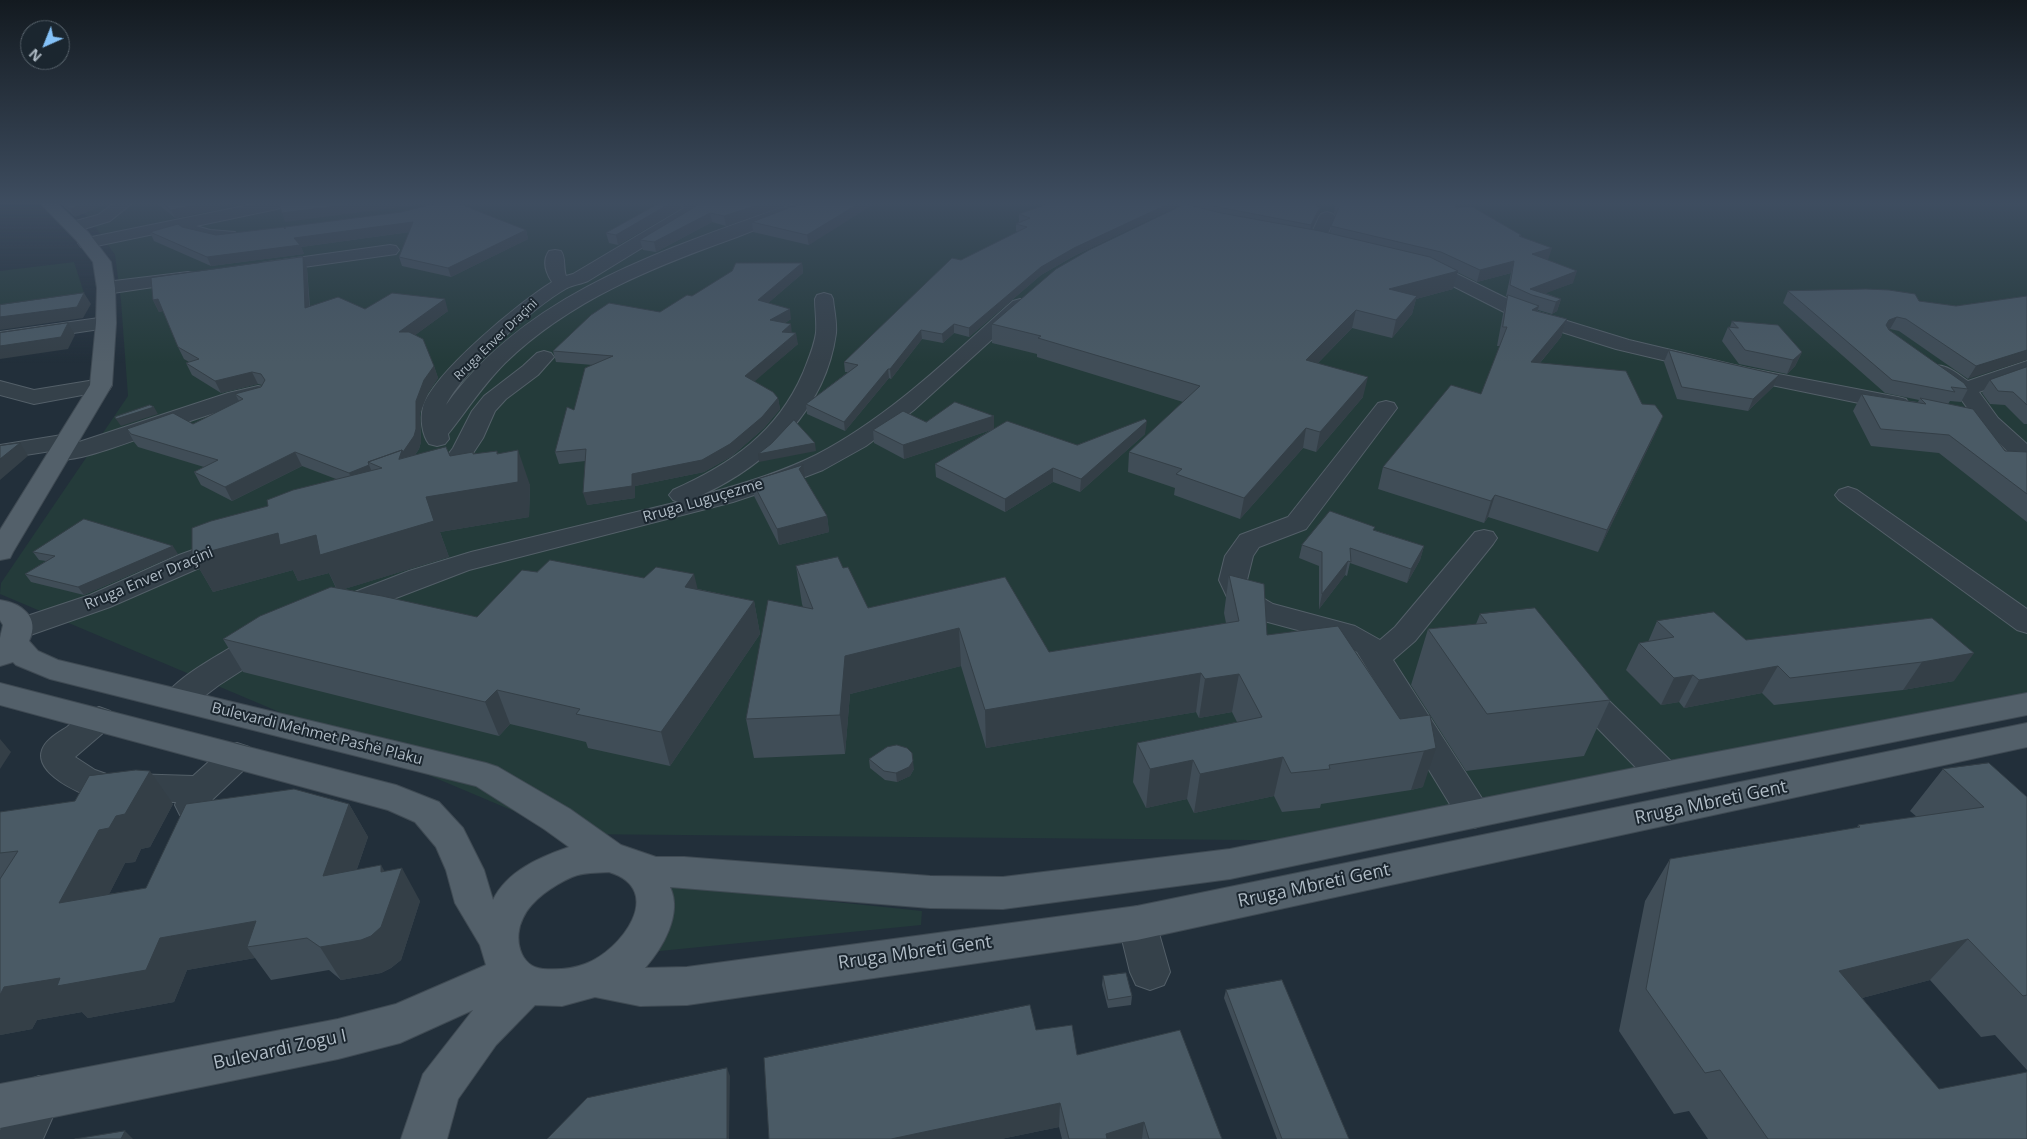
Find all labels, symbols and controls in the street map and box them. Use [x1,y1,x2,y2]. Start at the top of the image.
north arrow [20,20,70,70]
text: N [24,45,46,66]
street label: Rruga Enver Draçini [451,297,541,383]
street label: Rruga Luguçezme [641,475,765,527]
street label: Rruga Enver Draçini [82,544,216,614]
street label: Bulevardi Mehmet Pashë Plaku [210,699,424,769]
street label: Rruga Mbreti Gent [1633,776,1789,830]
street label: Rruga Mbreti Gent [1236,859,1392,913]
street label: Rruga Mbreti Gent [837,932,993,974]
street label: Bulevardi Zogu I [211,1025,349,1075]

